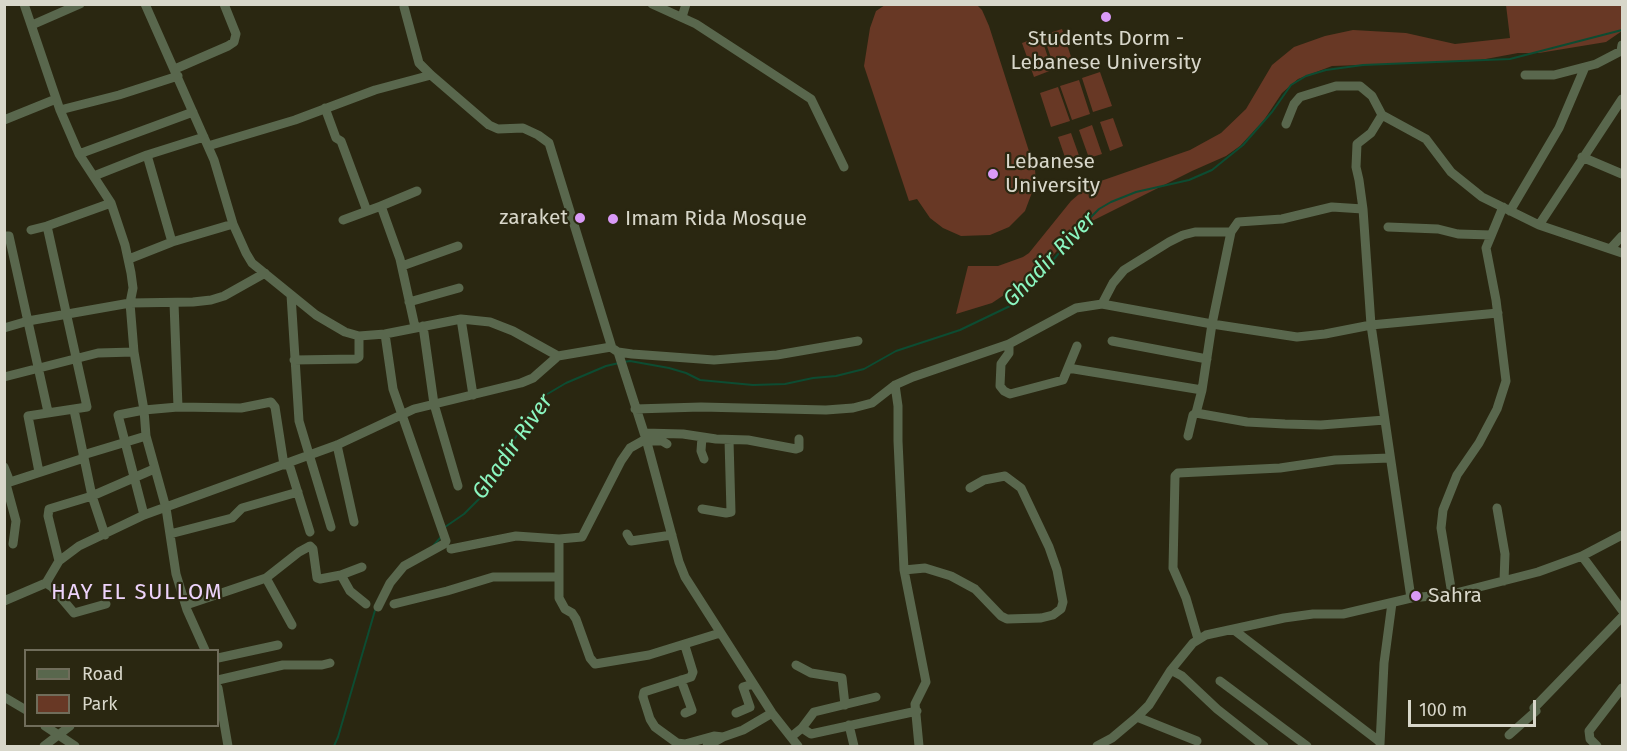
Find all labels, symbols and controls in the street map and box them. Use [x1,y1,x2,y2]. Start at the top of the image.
marker: Students Dorm - Lebanese University [1099,10,1113,24]
place label: Students Dorm - Lebanese University [1011,26,1201,76]
place label: Lebanese University [1005,149,1100,199]
marker: Lebanese University [986,167,1000,181]
place label: zaraket [499,205,568,231]
place label: Imam Rida Mosque [625,206,807,232]
water label: Ghadir River [998,207,1102,313]
marker: zaraket [573,211,587,225]
marker: Imam Rida Mosque [606,212,620,226]
water label: Ghadir River [467,390,559,504]
district label: HAY EL SULLOM [51,580,223,606]
place label: Sahra [1428,583,1482,609]
marker: Sahra [1409,589,1423,603]
legend [24,649,219,727]
text: Road [82,663,124,685]
scale bar [1411,688,1538,726]
text: Park [82,693,117,715]
text: 100 m [1419,699,1467,721]

